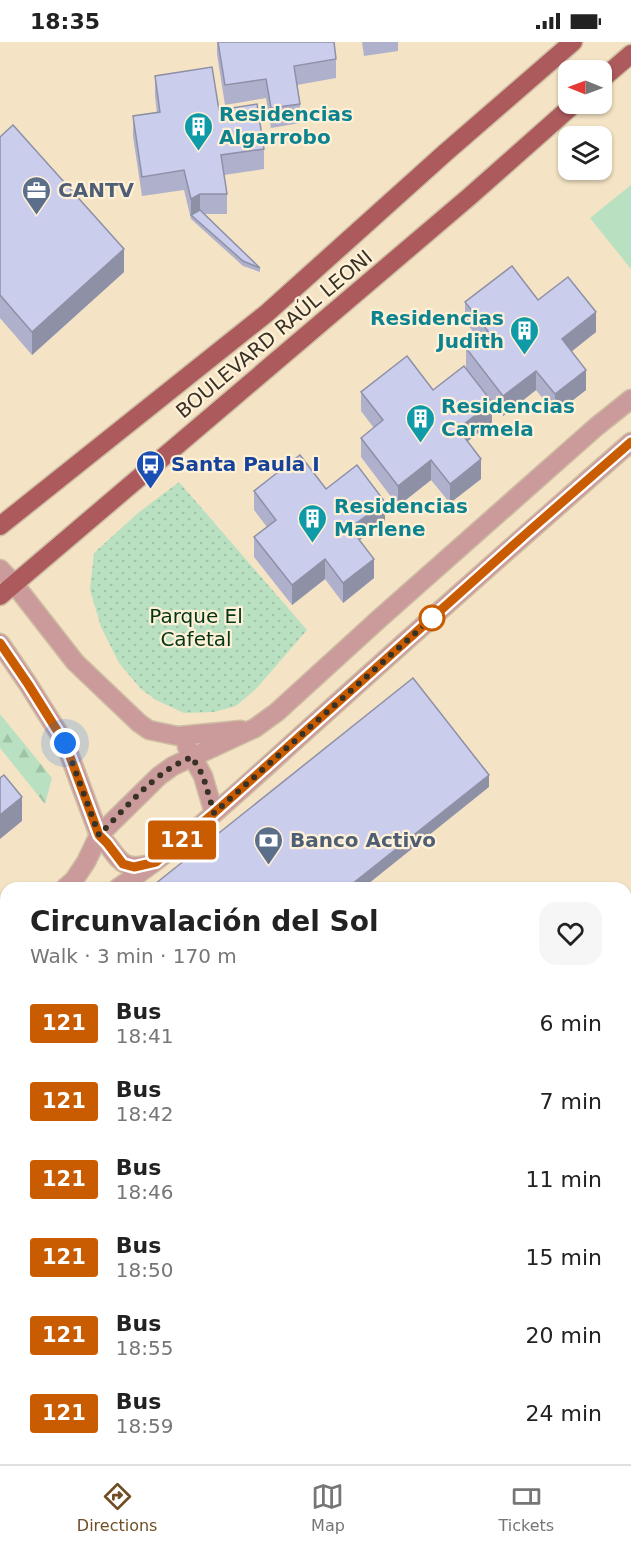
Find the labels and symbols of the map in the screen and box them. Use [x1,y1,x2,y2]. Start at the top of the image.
north arrow [558,60,612,114]
place label: Residencias Algarrobo [219,102,353,149]
building icon: Residencias Algarrobo [182,110,214,152]
office icon: CANTV [21,174,53,216]
place label: CANTV [58,178,135,202]
street label: BOULEVARD RAÚL LEONI [171,245,377,423]
place label: Residencias Judith [370,306,504,353]
building icon: Residencias Judith [509,314,541,356]
place label: Residencias Carmela [441,394,575,441]
building icon: Residencias Carmela [404,402,436,444]
bus stop icon: Santa Paula I [134,448,166,490]
place label: Santa Paula I [171,452,320,476]
place label: Residencias Marlene [334,494,468,541]
building icon: Residencias Marlene [297,502,329,544]
park label: Parque El Cafetal [149,604,243,651]
unlabelled marker [419,605,445,631]
your location [50,728,80,758]
line badge: 121 [148,820,216,860]
bank icon: Banco Activo [253,824,285,866]
place label: Banco Activo [290,828,436,852]

